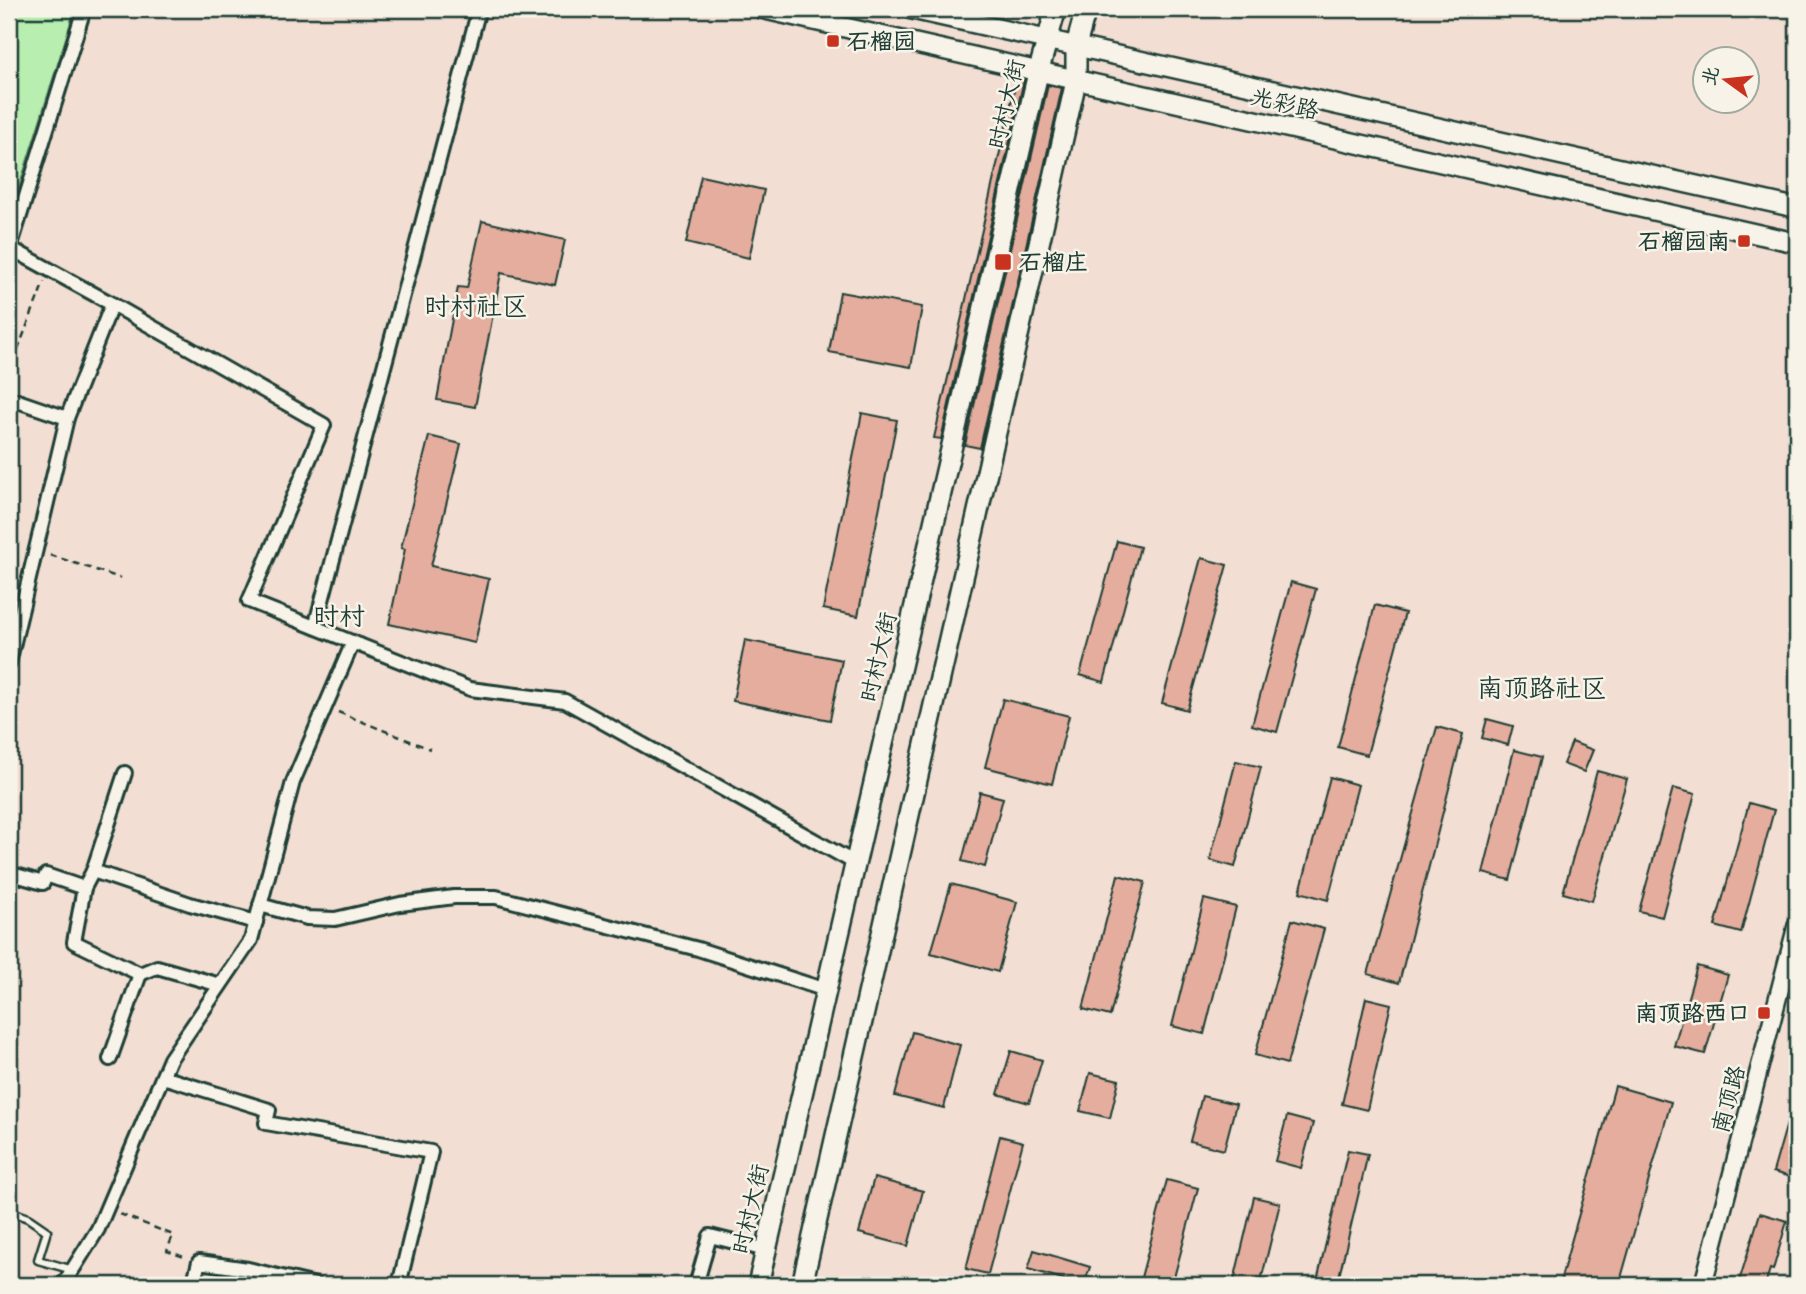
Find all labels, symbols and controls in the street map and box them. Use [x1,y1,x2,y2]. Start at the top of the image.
place label: 石榴园 [847,26,916,58]
marker: 石榴园 [825,33,841,49]
north arrow [1690,46,1760,116]
street label: 时村大街 [981,56,1033,153]
text: 北 [1696,63,1727,89]
street label: 光彩路 [1248,81,1322,127]
place label: 石榴园南 [1638,226,1730,258]
marker: 石榴园南 [1736,233,1752,249]
place label: 石榴庄 [1019,247,1088,279]
marker: 石榴庄 [993,252,1013,272]
district label: 时村社区 [424,289,528,325]
district label: 时村 [313,599,365,635]
street label: 时村大街 [853,609,905,706]
district label: 南顶路社区 [1477,671,1607,707]
place label: 南顶路西口 [1635,998,1750,1030]
marker: 南顶路西口 [1756,1005,1772,1021]
street label: 南顶路 [1705,1062,1753,1137]
street label: 时村大街 [725,1161,777,1258]

